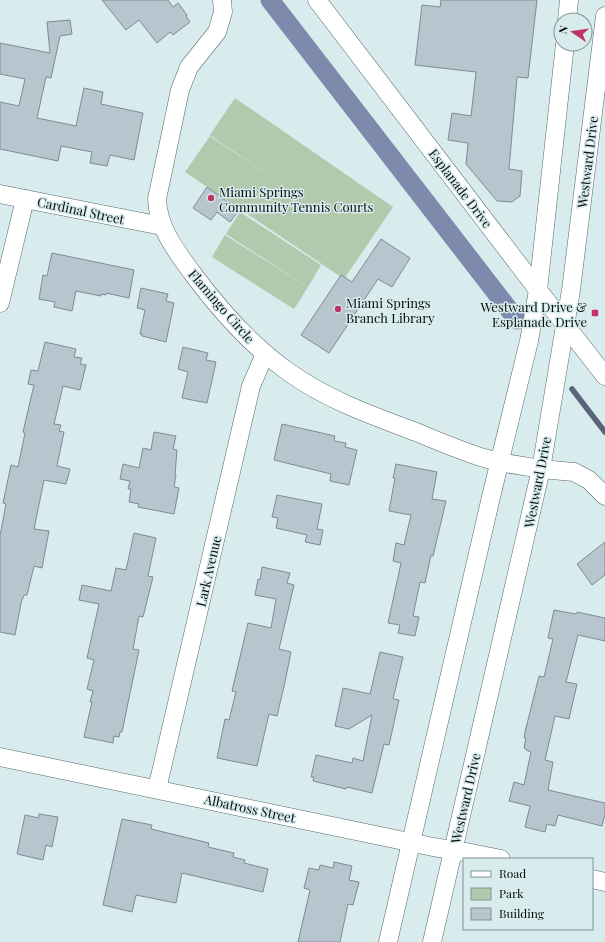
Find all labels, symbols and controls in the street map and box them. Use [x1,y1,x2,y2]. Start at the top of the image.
north arrow [553,12,593,52]
text: N [555,24,571,35]
street label: Westward Drive [573,115,601,210]
street label: Esplanade Drive [426,145,497,231]
place label: Miami Springs Community Tennis Courts [219,183,373,215]
street label: Cardinal Street [36,192,126,228]
marker: Miami Springs Community Tennis Courts [206,193,216,203]
street label: Flamingo Circle [185,266,259,347]
place label: Miami Springs Branch Library [346,294,435,326]
place label: Westward Drive & Esplanade Drive [479,298,587,330]
marker: Miami Springs Branch Library [333,304,343,314]
marker: Westward Drive & Esplanade Drive [590,308,600,318]
street label: Westward Drive [520,435,554,530]
street label: Lark Avenue [192,533,225,608]
street label: Westward Drive [446,751,484,846]
street label: Albatross Street [202,790,298,826]
legend [463,858,593,930]
text: Road [499,865,526,881]
text: Park [499,885,524,901]
text: Building [499,905,545,921]

